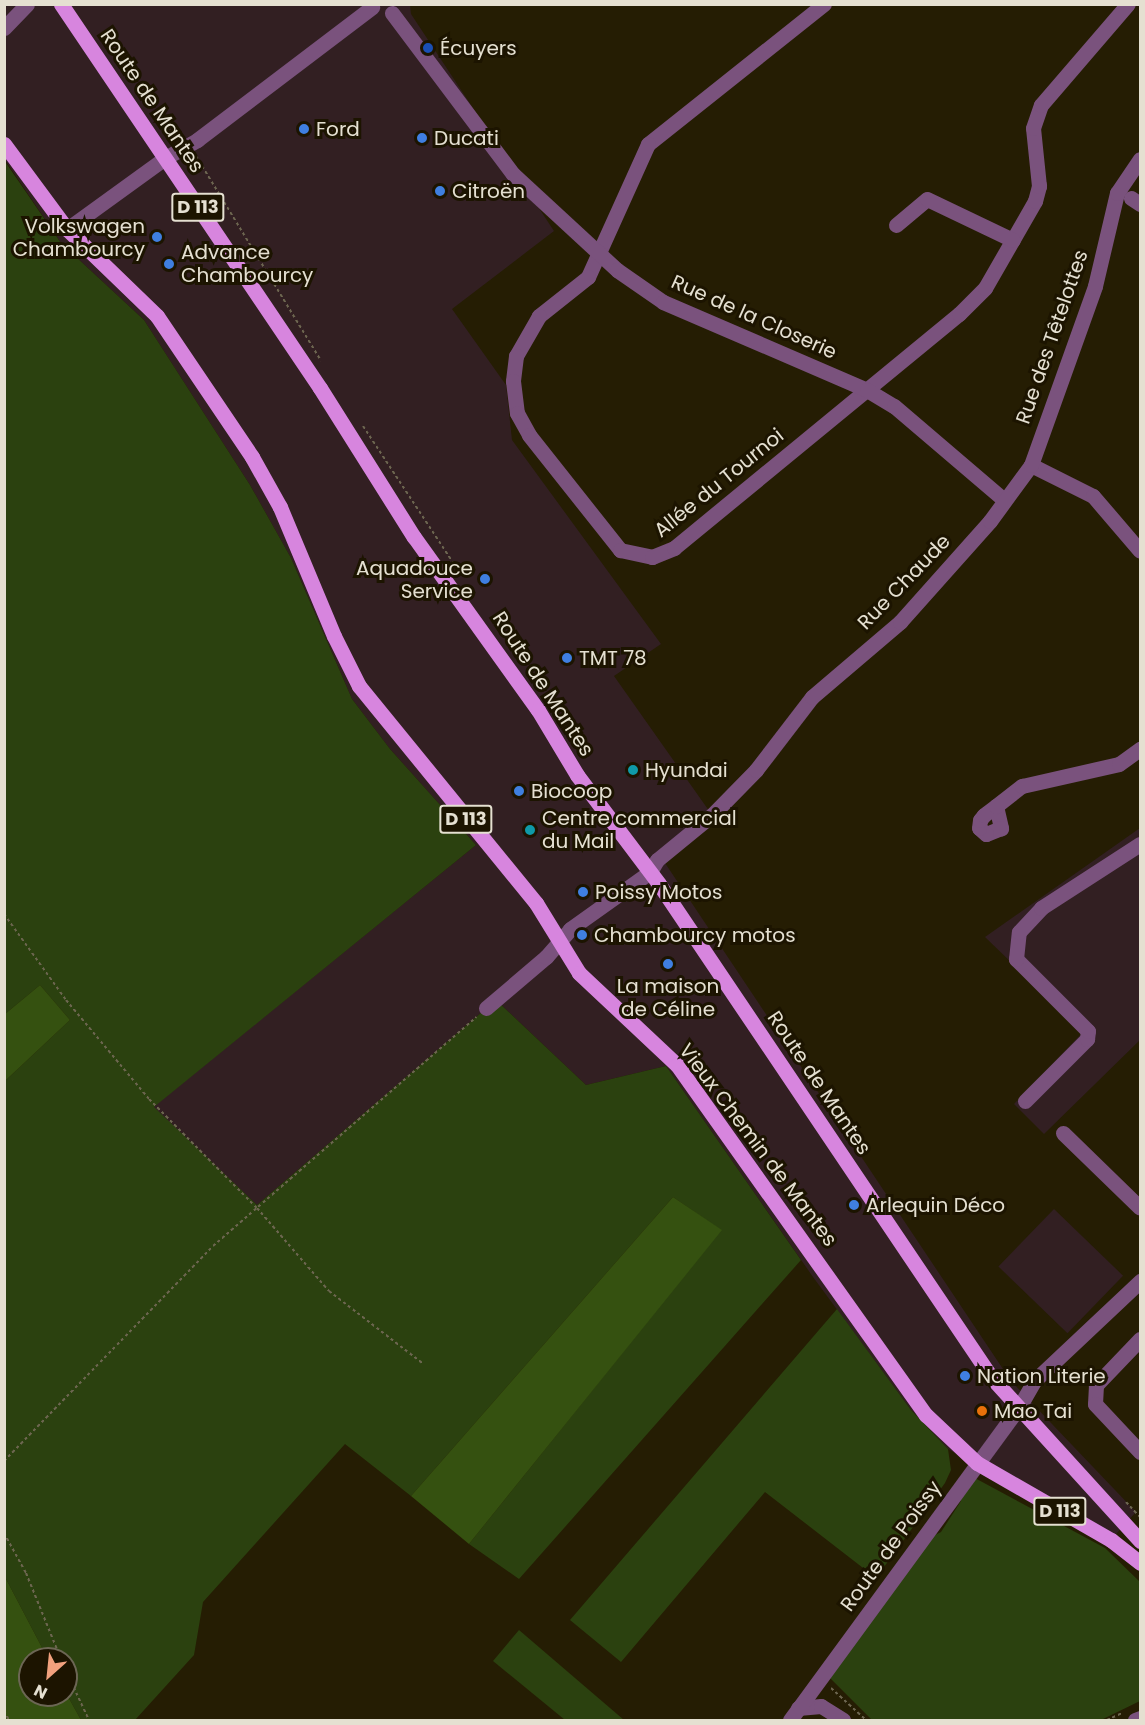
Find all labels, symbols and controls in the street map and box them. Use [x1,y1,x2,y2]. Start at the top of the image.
street label: Route de Mantes [95,25,209,177]
place label: Écuyers [440,36,517,60]
marker: Écuyers [421,41,435,55]
place label: Ford [316,117,360,141]
marker: Ford [297,122,311,136]
place label: Ducati [434,126,499,150]
marker: Ducati [415,131,429,145]
place label: Citroën [452,179,525,203]
marker: Citroën [433,184,447,198]
road number: D 113 [171,192,225,222]
place label: Volkswagen Chambourcy [13,214,145,261]
marker: Volkswagen Chambourcy [150,230,164,244]
place label: Advance Chambourcy [181,240,313,287]
street label: Rue des Têtelottes [1011,247,1093,427]
marker: Advance Chambourcy [162,257,176,271]
street label: Rue de la Closerie [668,270,840,364]
street label: Allée du Tournoi [649,423,789,543]
street label: Rue Chaude [853,529,955,635]
place label: Aquadouce Service [356,556,473,603]
marker: Aquadouce Service [478,572,492,586]
street label: Route de Mantes [487,607,599,761]
place label: TMT 78 [579,646,647,670]
marker: TMT 78 [560,651,574,665]
place label: Hyundai [645,758,728,782]
marker: Hyundai [626,763,640,777]
place label: Biocoop [531,779,612,803]
marker: Biocoop [512,784,526,798]
road number: D 113 [439,804,493,834]
place label: Centre commercial du Mail [542,807,737,854]
marker: Centre commercial du Mail [523,823,537,837]
place label: Poissy Motos [595,880,722,904]
marker: Poissy Motos [576,885,590,899]
place label: Chambourcy motos [594,923,796,947]
marker: Chambourcy motos [575,928,589,942]
marker: La maison de Céline [661,957,675,971]
place label: La maison de Céline [617,974,719,1021]
street label: Route de Mantes [762,1007,876,1159]
street label: Vieux Chemin de Mantes [674,1039,842,1251]
place label: Arlequin Déco [866,1193,1005,1217]
marker: Arlequin Déco [847,1198,861,1212]
place label: Nation Literie [977,1364,1106,1388]
marker: Nation Literie [958,1369,972,1383]
place label: Mao Tai [994,1399,1072,1423]
marker: Mao Tai [975,1404,989,1418]
street label: Route de Poissy [836,1476,946,1616]
road number: D 113 [1033,1496,1087,1526]
north arrow [18,1647,78,1707]
text: N [30,1679,51,1705]

